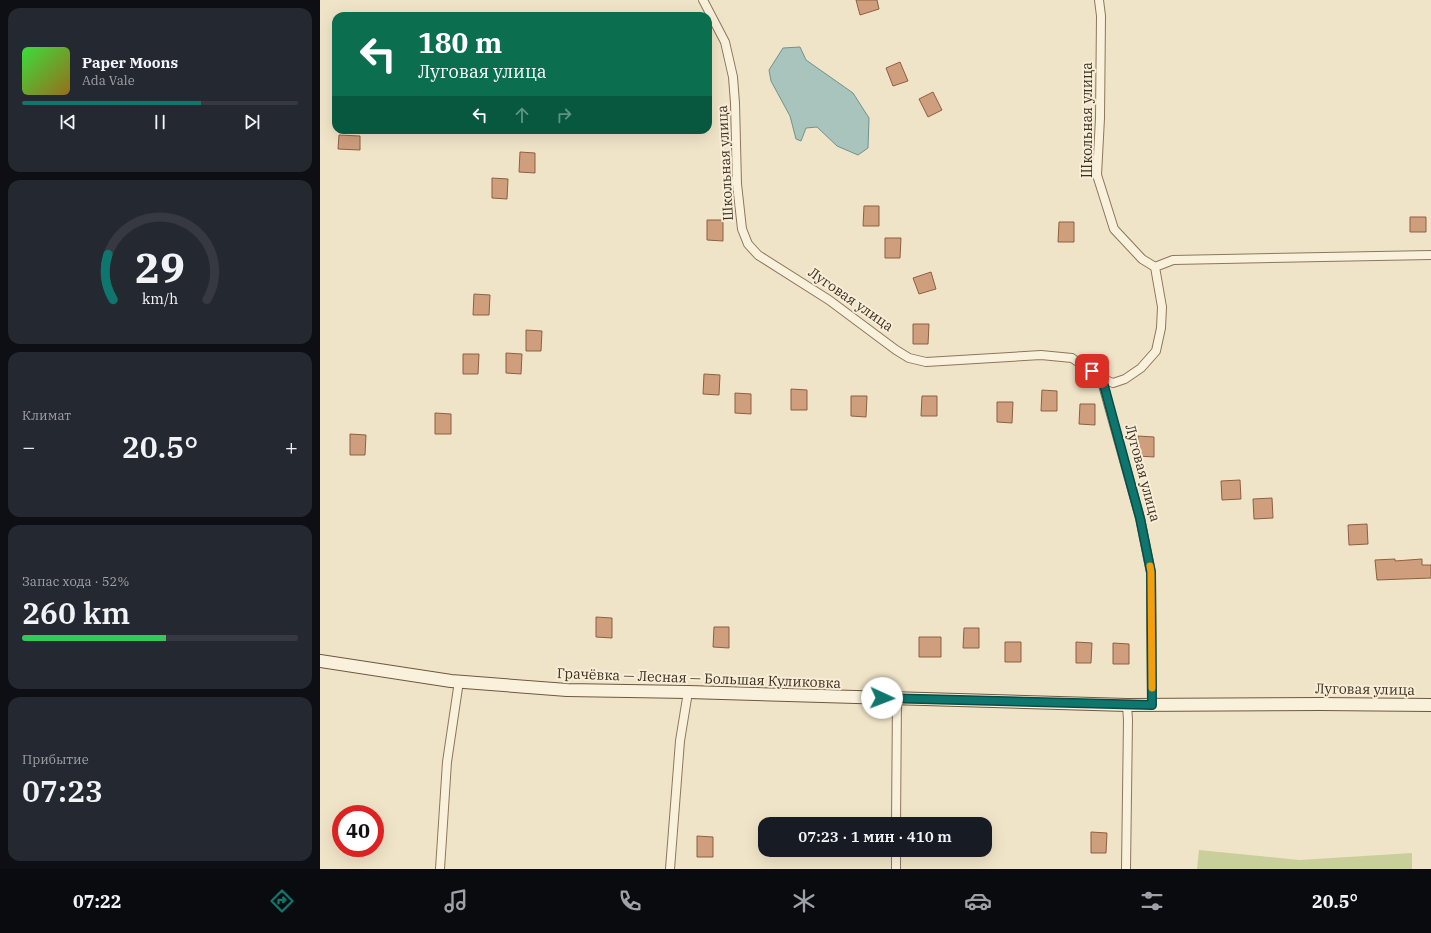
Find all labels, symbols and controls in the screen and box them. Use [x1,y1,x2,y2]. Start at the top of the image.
text: 180 m [418,24,502,61]
icon: left [352,28,404,80]
text: Paper Moons [82,53,178,72]
text: Луговая улица [418,60,547,83]
street label: Школьная улица [1078,62,1096,178]
text: Ada Vale [82,72,135,89]
icon: left [469,104,491,126]
icon: ahead [511,104,533,126]
icon: right [553,104,575,126]
street label: Школьная улица [713,104,737,221]
icon: previous [57,111,79,133]
icon: pause [149,111,171,133]
icon: next [241,111,263,133]
text: 29 [135,240,185,294]
street label: Луговая улица [805,263,897,335]
text: km/h [142,289,178,308]
pin [1075,354,1109,388]
icon: arrive [1081,360,1103,382]
text: Климат [22,407,71,424]
street label: Луговая улица [1121,422,1165,524]
text: 20.5° [122,427,198,466]
text: − [22,432,35,461]
text: + [285,432,298,461]
text: Запас хода · 52% [22,573,129,590]
text: 260 km [22,593,130,632]
street label: Грачёвка — Лесная — Большая Куликовка [557,664,842,692]
position arrow [861,677,903,719]
street label: Луговая улица [1315,679,1416,699]
text: Прибытие [22,751,89,768]
text: 07:23 [22,771,103,810]
speed limit sign: 40 [332,805,384,857]
text: 07:23 · 1 мин · 410 m [798,827,952,846]
icon: directions [268,887,296,915]
icon: music [442,887,470,915]
icon: phone [616,887,644,915]
icon: climate [790,887,818,915]
icon: car [964,887,992,915]
icon: filters [1138,887,1166,915]
text: 07:22 [73,890,122,913]
text: 20.5° [1312,890,1358,913]

